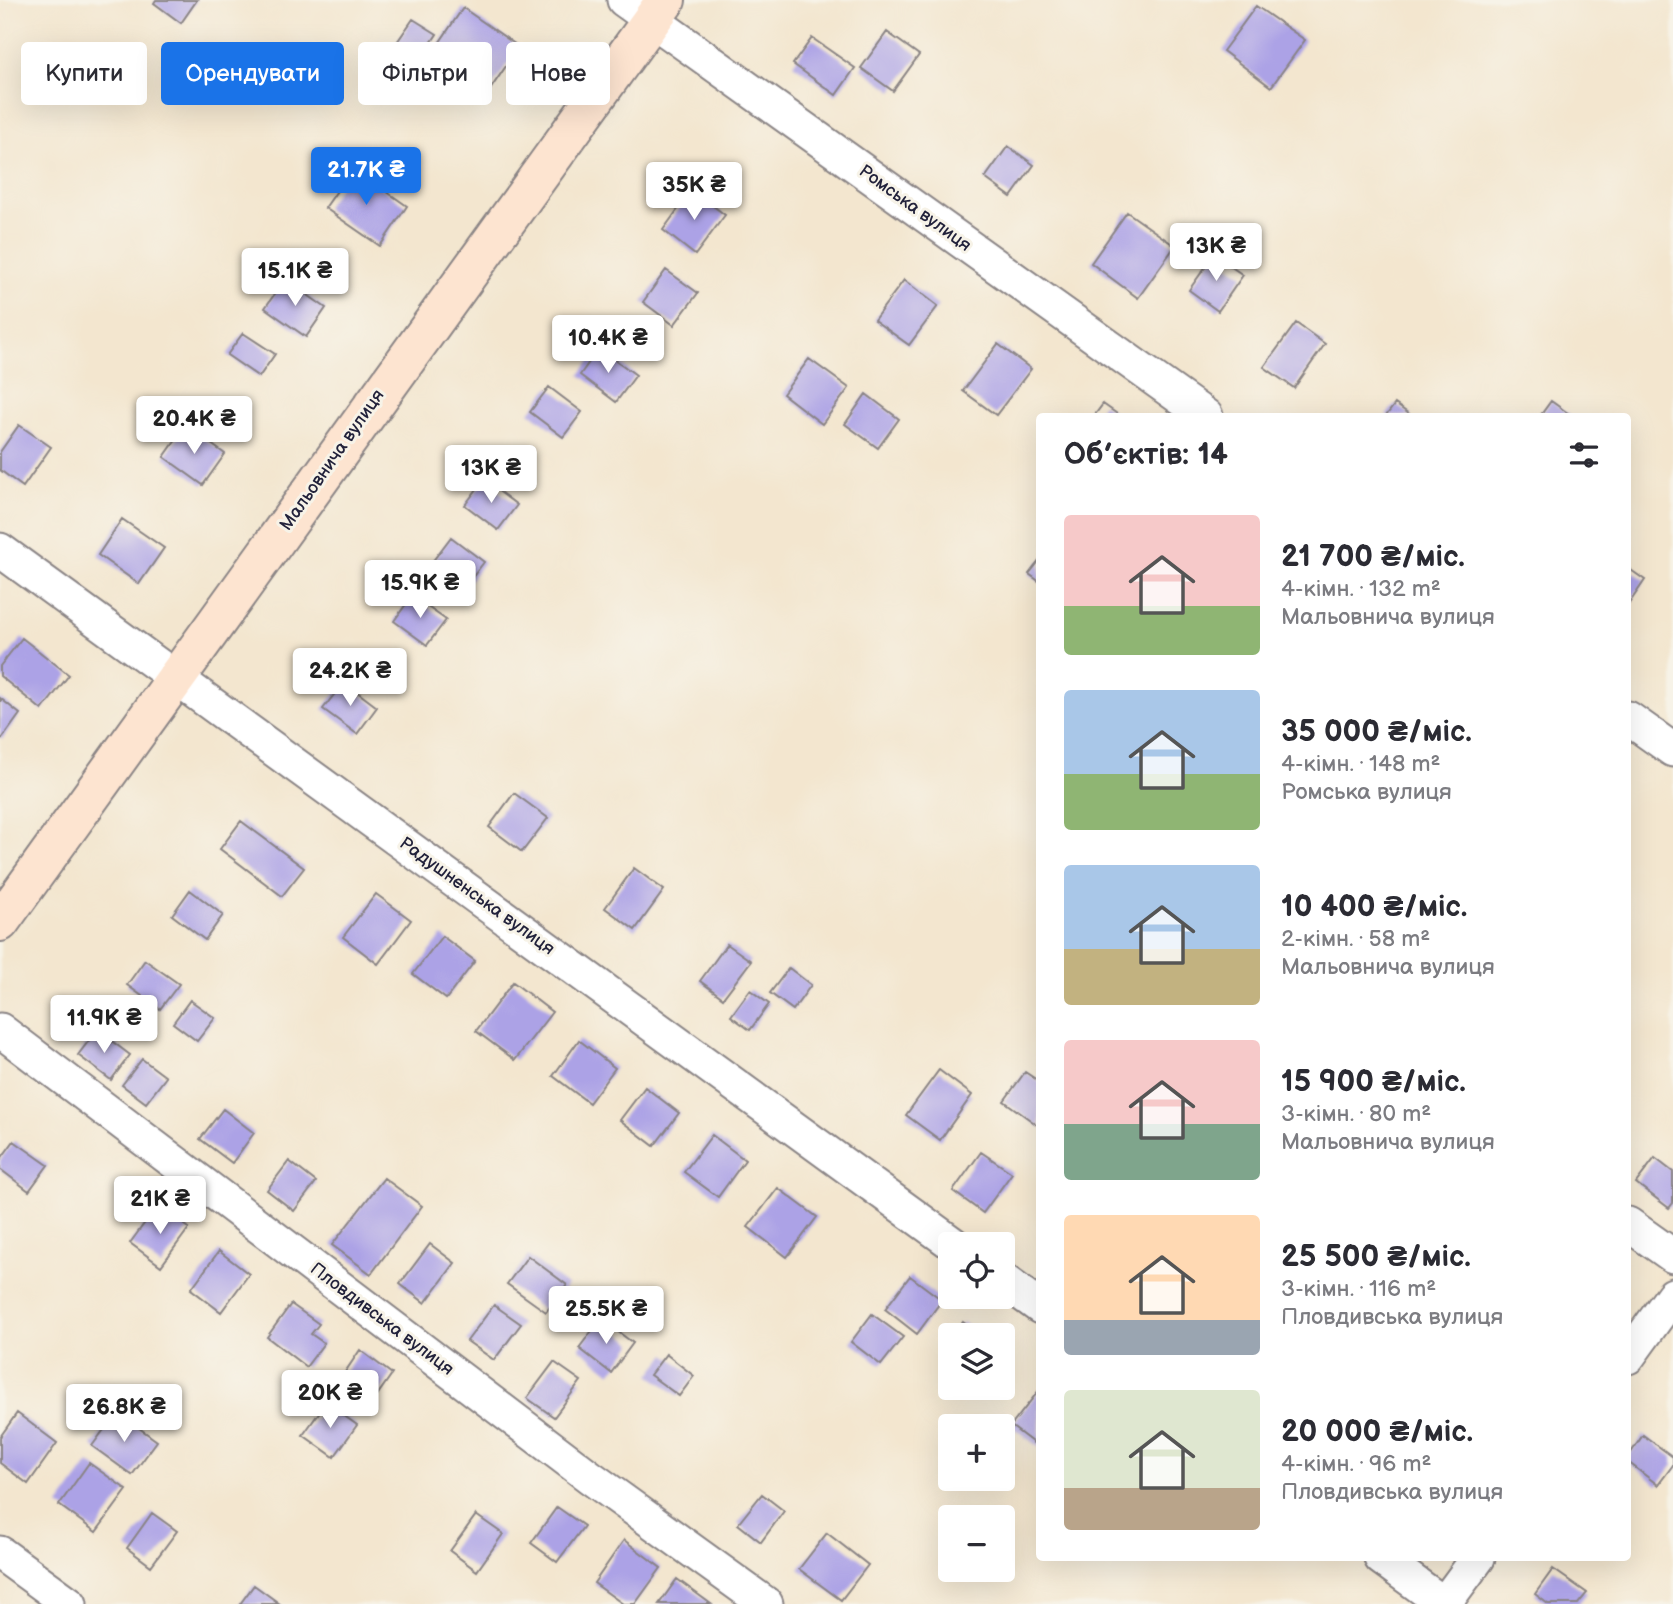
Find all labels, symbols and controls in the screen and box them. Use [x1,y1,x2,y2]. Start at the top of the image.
chip: Купити [21,42,147,105]
chip: Орендувати [161,42,344,105]
chip: Фільтри [358,42,492,105]
chip: Нове [506,42,610,105]
pin: 21.7K ₴ [301,148,431,207]
text: 21.7K ₴ [327,156,405,184]
street label: Ромська вулиця [855,160,975,256]
pin: 35K ₴ [645,162,743,222]
text: 35K ₴ [662,171,726,199]
pin: 13K ₴ [1167,224,1265,283]
text: 13K ₴ [1186,232,1246,260]
pin: 15.1K ₴ [230,248,360,308]
text: 15.1K ₴ [258,257,332,285]
pin: 10.4K ₴ [543,316,673,375]
text: 10.4K ₴ [568,324,648,352]
street label: Мальовнича вулиця [275,385,389,535]
pin: 20.4K ₴ [129,396,259,456]
text: 20.4K ₴ [152,405,236,433]
icon: filters [1565,436,1603,474]
text: Об’єктів: 14 [1064,437,1228,473]
pin: 13K ₴ [442,446,540,505]
text: 13K ₴ [461,454,521,482]
text: 21 700 ₴/міс. [1281,539,1465,575]
icon: home [1120,543,1204,627]
pin: 15.9K ₴ [355,560,485,620]
text: 15.9K ₴ [381,569,459,597]
text: 4-кімн. · 132 m² [1281,575,1441,603]
text: Мальовнича вулиця [1281,603,1495,631]
pin: 24.2K ₴ [285,648,415,708]
text: 24.2K ₴ [309,657,391,685]
text: 35 000 ₴/міс. [1281,714,1472,750]
icon: home [1120,718,1204,802]
text: 4-кімн. · 148 m² [1281,750,1441,778]
text: Ромська вулиця [1281,778,1452,806]
street label: Радушненська вулиця [395,833,559,959]
text: 10 400 ₴/міс. [1281,889,1467,925]
icon: home [1120,893,1204,977]
text: 2-кімн. · 58 m² [1281,925,1430,953]
text: Мальовнича вулиця [1281,953,1495,981]
pin: 11.9K ₴ [39,996,169,1055]
text: 11.9K ₴ [66,1004,142,1032]
text: 15 900 ₴/міс. [1281,1064,1466,1100]
icon: home [1120,1068,1204,1152]
text: 3-кімн. · 80 m² [1281,1100,1431,1128]
text: Мальовнича вулиця [1281,1128,1495,1156]
pin: 21K ₴ [111,1176,209,1236]
text: 21K ₴ [130,1185,190,1213]
map controls [938,1232,1015,1582]
button: locate [938,1232,1015,1309]
text: 25 500 ₴/міс. [1281,1239,1471,1275]
icon: home [1120,1243,1204,1327]
street label: Пловдивська вулиця [306,1258,458,1380]
text: 3-кімн. · 116 m² [1281,1275,1436,1303]
pin: 25.5K ₴ [541,1286,671,1346]
text: 25.5K ₴ [565,1295,647,1323]
text: Пловдивська вулиця [1281,1303,1503,1331]
button: layers [938,1323,1015,1400]
pin: 20K ₴ [281,1370,379,1430]
text: 20K ₴ [298,1379,362,1407]
pin: 26.8K ₴ [59,1384,189,1444]
text: 26.8K ₴ [82,1393,166,1421]
button: + [938,1414,1015,1491]
text: 20 000 ₴/міс. [1281,1414,1473,1450]
icon: home [1120,1418,1204,1502]
text: 4-кімн. · 96 m² [1281,1450,1432,1478]
text: Пловдивська вулиця [1281,1478,1503,1506]
button: − [938,1505,1015,1582]

